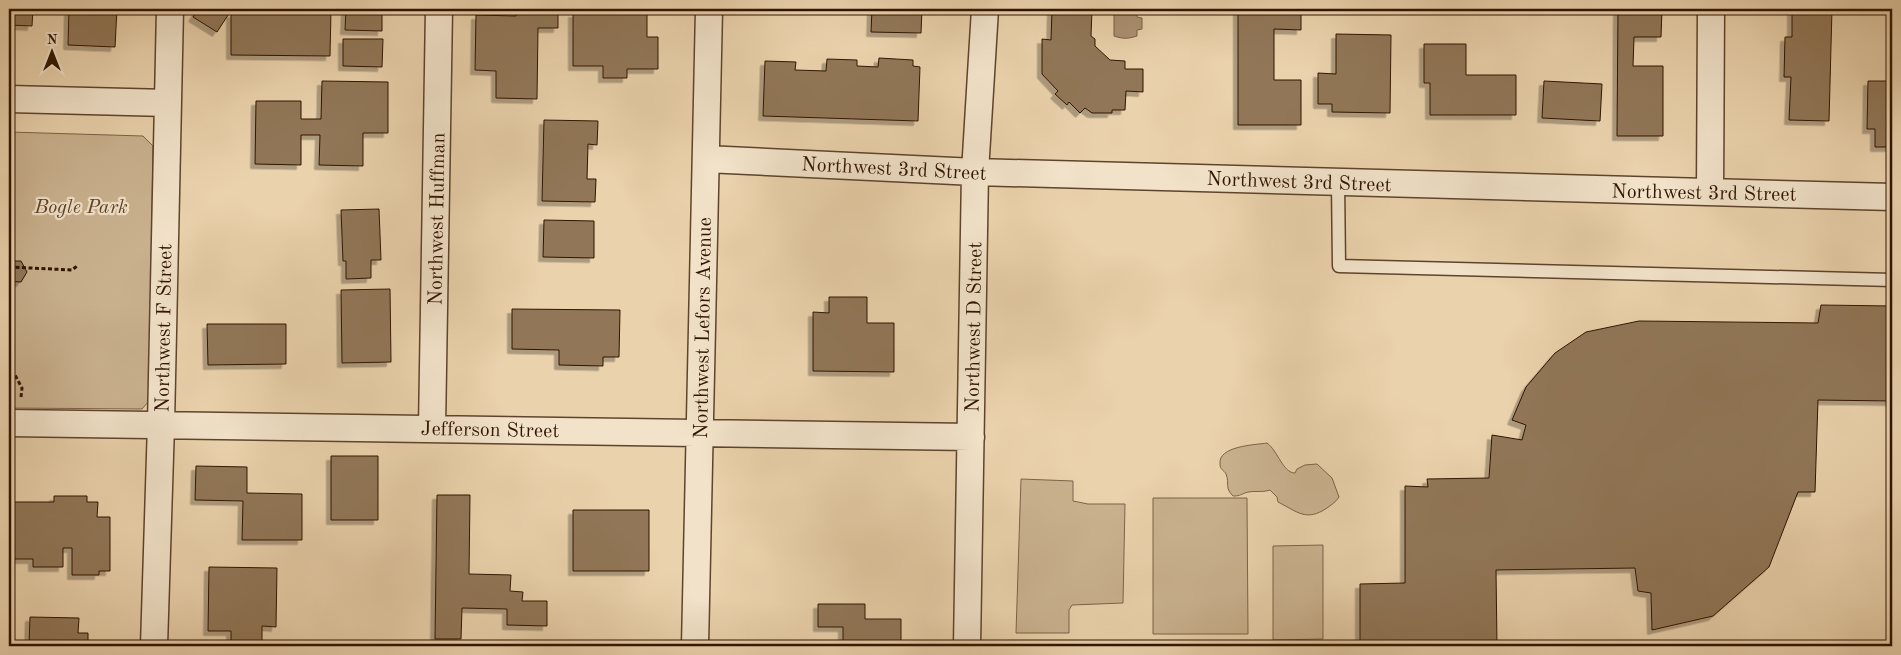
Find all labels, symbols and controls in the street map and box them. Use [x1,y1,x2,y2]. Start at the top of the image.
north arrow [28,28,78,78]
text: N [47,33,58,47]
street label: Northwest Huffman [426,132,450,306]
street label: Northwest 3rd Street [801,155,987,185]
street label: Northwest 3rd Street [1206,170,1392,196]
street label: Northwest 3rd Street [1611,182,1797,206]
park label: Bogle Park [33,198,128,218]
street label: Northwest Lefors Avenue [692,217,716,439]
street label: Northwest D Street [964,242,986,413]
street label: Northwest F Street [154,244,176,412]
street label: Jefferson Street [420,420,559,442]

